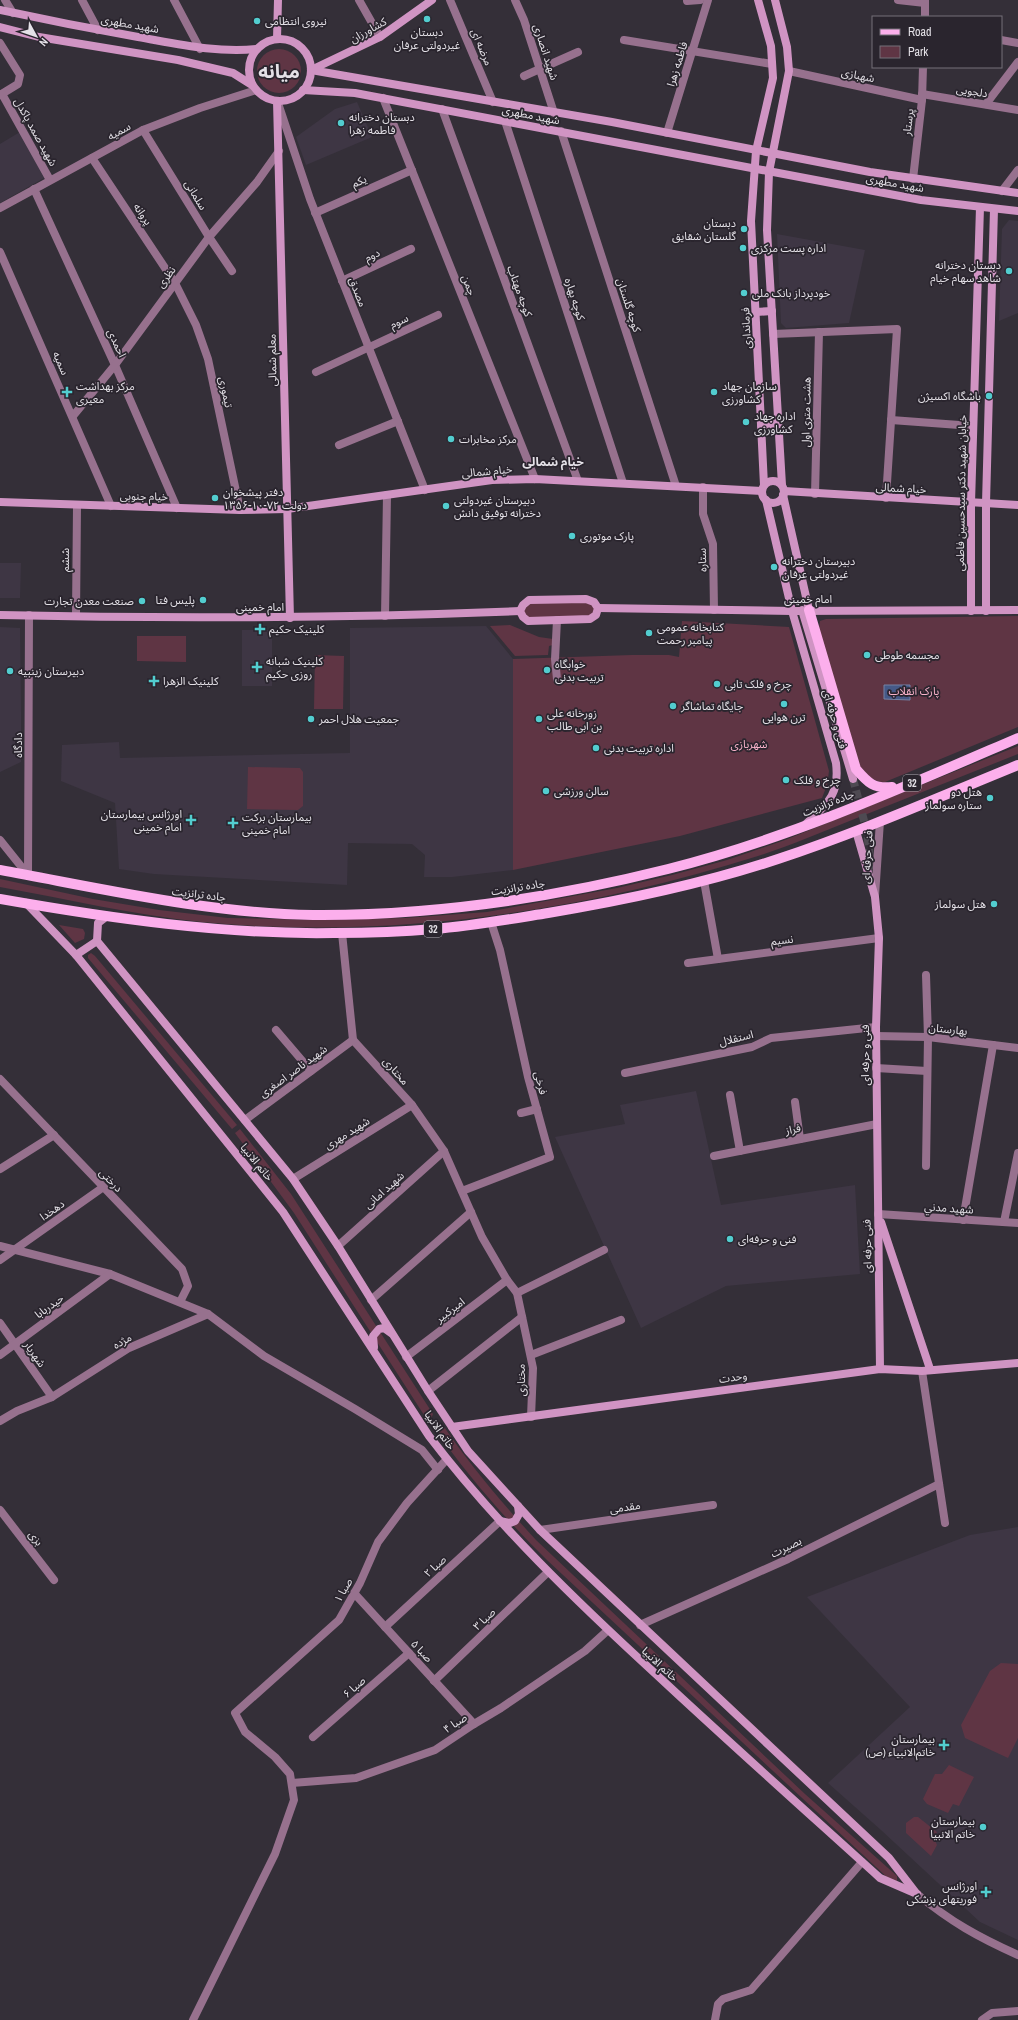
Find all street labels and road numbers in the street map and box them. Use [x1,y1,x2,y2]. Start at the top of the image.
street label: شهید مطهری [100,12,160,36]
street label: کشاورزان [347,14,389,46]
street label: شهید انصاری [530,22,562,82]
street label: مرضه ای [468,27,496,68]
street label: فاطمه زهرا [664,40,690,88]
street label: شهبازی [840,65,876,85]
street label: دلجویی [955,82,989,100]
street label: شهید صمد پاکدل [11,95,61,169]
street label: شهید مطهری [501,103,561,128]
street label: پرستار [899,108,918,138]
street label: سمیه [105,119,133,143]
street label: شهید مطهری [865,171,925,195]
street label: یکم [349,172,370,192]
street label: سلمانی [182,177,211,213]
street label: پروانه [130,200,155,228]
street label: دوم [362,245,382,266]
street label: نظری [153,263,179,291]
street label: کوچه مهتاب [503,263,536,319]
street label: چمن [458,273,480,298]
street label: مصدق [346,275,370,309]
street label: کوچه بهاره [561,276,589,323]
street label: کوچه گلستان [613,276,644,335]
street label: فرمانداری [738,307,754,349]
street label: سوم [387,310,411,332]
street label: احمدی [104,327,130,359]
street label: معلم شمالی [265,333,281,386]
street label: سميه [50,349,73,377]
street label: تیموری [216,375,236,409]
street label: هشت متری اول [798,377,814,447]
street label: خیابان شهید دکتر سیدحسین فاطمی [953,414,969,571]
street label: خیام شمالی [461,462,513,481]
street label: خیام شمالی [875,480,927,497]
street label: خیام جنوبی [120,489,169,504]
street label: ستاره [695,547,709,572]
street label: ششم [58,548,74,572]
street label: امام خمینی [784,592,832,607]
street label: امام خمینی [236,600,284,615]
street label: فنی و حرفه ای [820,688,850,750]
street label: دادگاه [11,732,25,758]
road number: 32 [903,775,921,791]
street label: جاده ترانزیت [800,787,856,819]
street label: فنی حرفه ای [859,830,875,884]
street label: جاده ترانزیت [490,876,546,898]
street label: جاده ترانزیت [171,884,227,904]
road number: 32 [424,921,442,937]
street label: نسيم [770,932,794,950]
street label: بهارستان [928,1020,968,1038]
street label: فنی و حرفه ای [858,1024,872,1085]
street label: استقلال [717,1027,755,1049]
street label: شهید ناصر اصغری [256,1041,330,1100]
street label: مختاری [380,1054,412,1088]
street label: فرخی [531,1070,551,1096]
street label: شهید مهری [322,1113,373,1152]
street label: فراز [783,1121,802,1138]
street label: خاتم الانبیا [236,1140,277,1185]
street label: درختی [96,1165,126,1195]
street label: شهید امانی [361,1168,407,1212]
street label: دهخدا [37,1197,67,1223]
street label: شهيد مدني [924,1199,974,1219]
street label: فنی حرفه ای [860,1219,874,1273]
street label: حیدربابا [32,1290,67,1321]
street label: امیرکبیر [432,1294,467,1326]
street label: مژده [110,1330,134,1352]
street label: شهریار [20,1337,49,1370]
street label: مختاری [514,1363,528,1396]
street label: وحدت [718,1368,748,1386]
street label: خاتم الانبیا [420,1408,459,1454]
street label: مقدمی [609,1498,642,1516]
street label: بزی [26,1528,46,1549]
street label: بصيرت [768,1534,804,1561]
street label: صبا ۲ [421,1552,449,1580]
street label: صبا ۱ [331,1575,355,1605]
street label: صبا ۳ [470,1605,498,1633]
street label: صبا ۵ [408,1637,436,1665]
street label: خاتم الانبیا [638,1644,682,1686]
street label: صبا ۶ [340,1673,368,1701]
street label: صبا ۴ [440,1710,470,1736]

